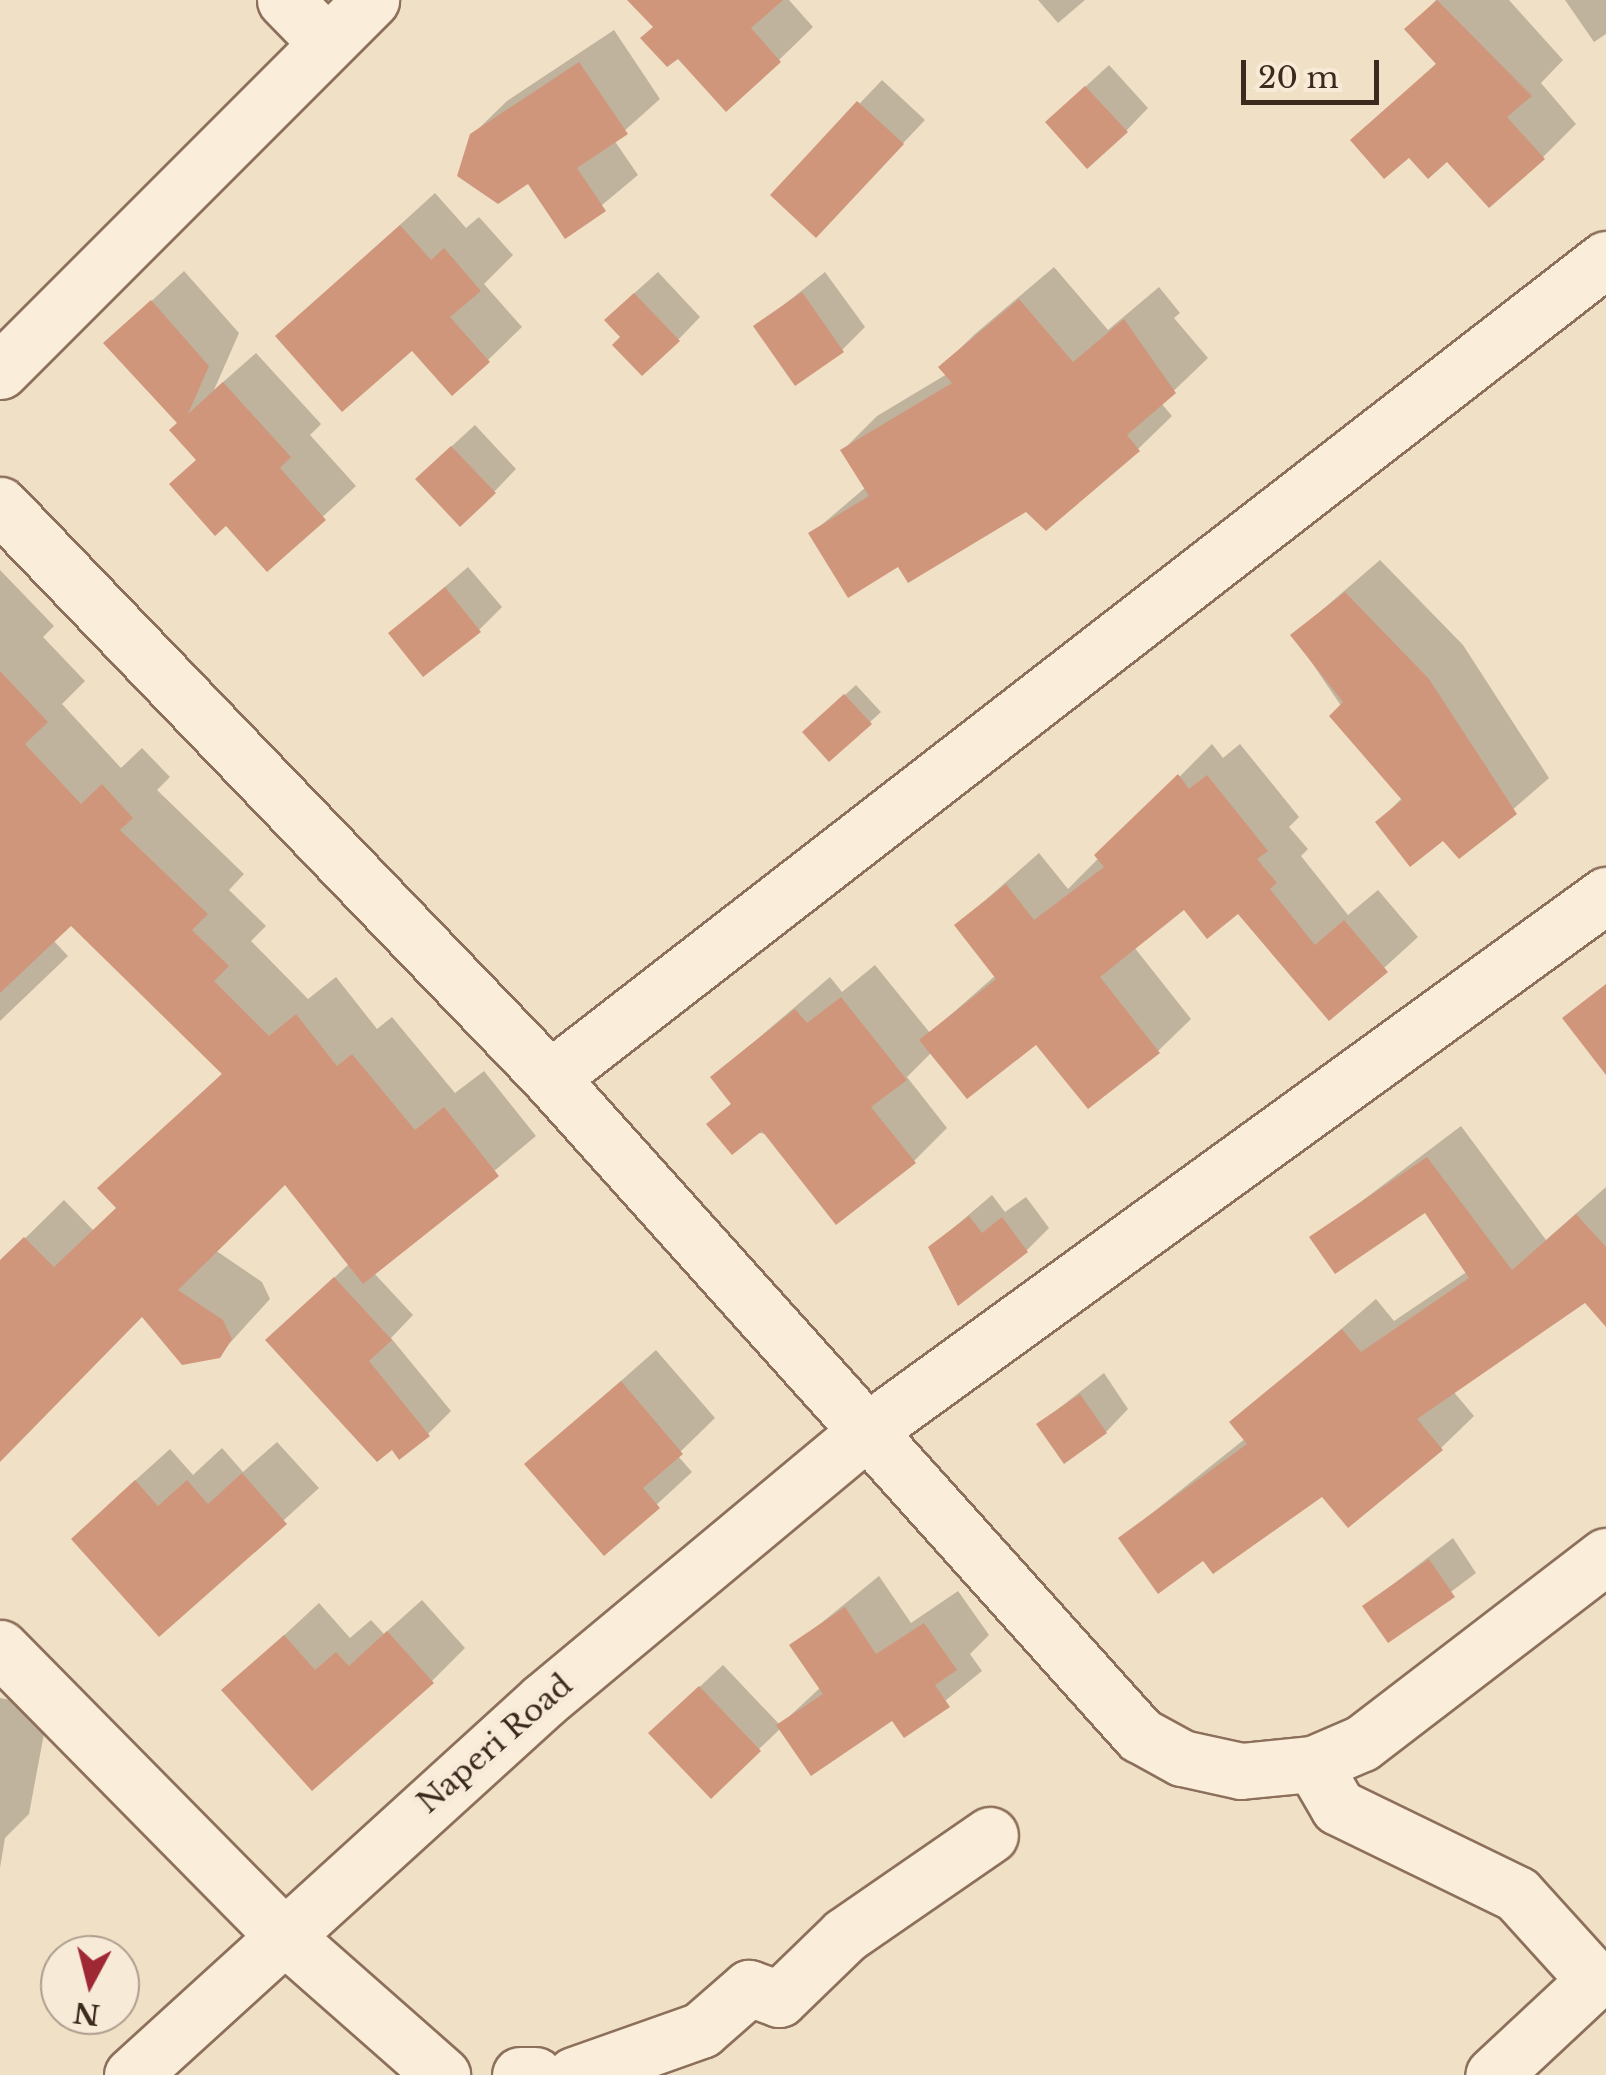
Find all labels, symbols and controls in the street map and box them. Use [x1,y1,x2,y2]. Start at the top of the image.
scale bar [1246,40,1384,102]
text: 20 m [1258,59,1339,96]
street label: Naperi Road [410,1667,580,1821]
north arrow [40,1935,140,2035]
text: N [71,1994,102,2032]

